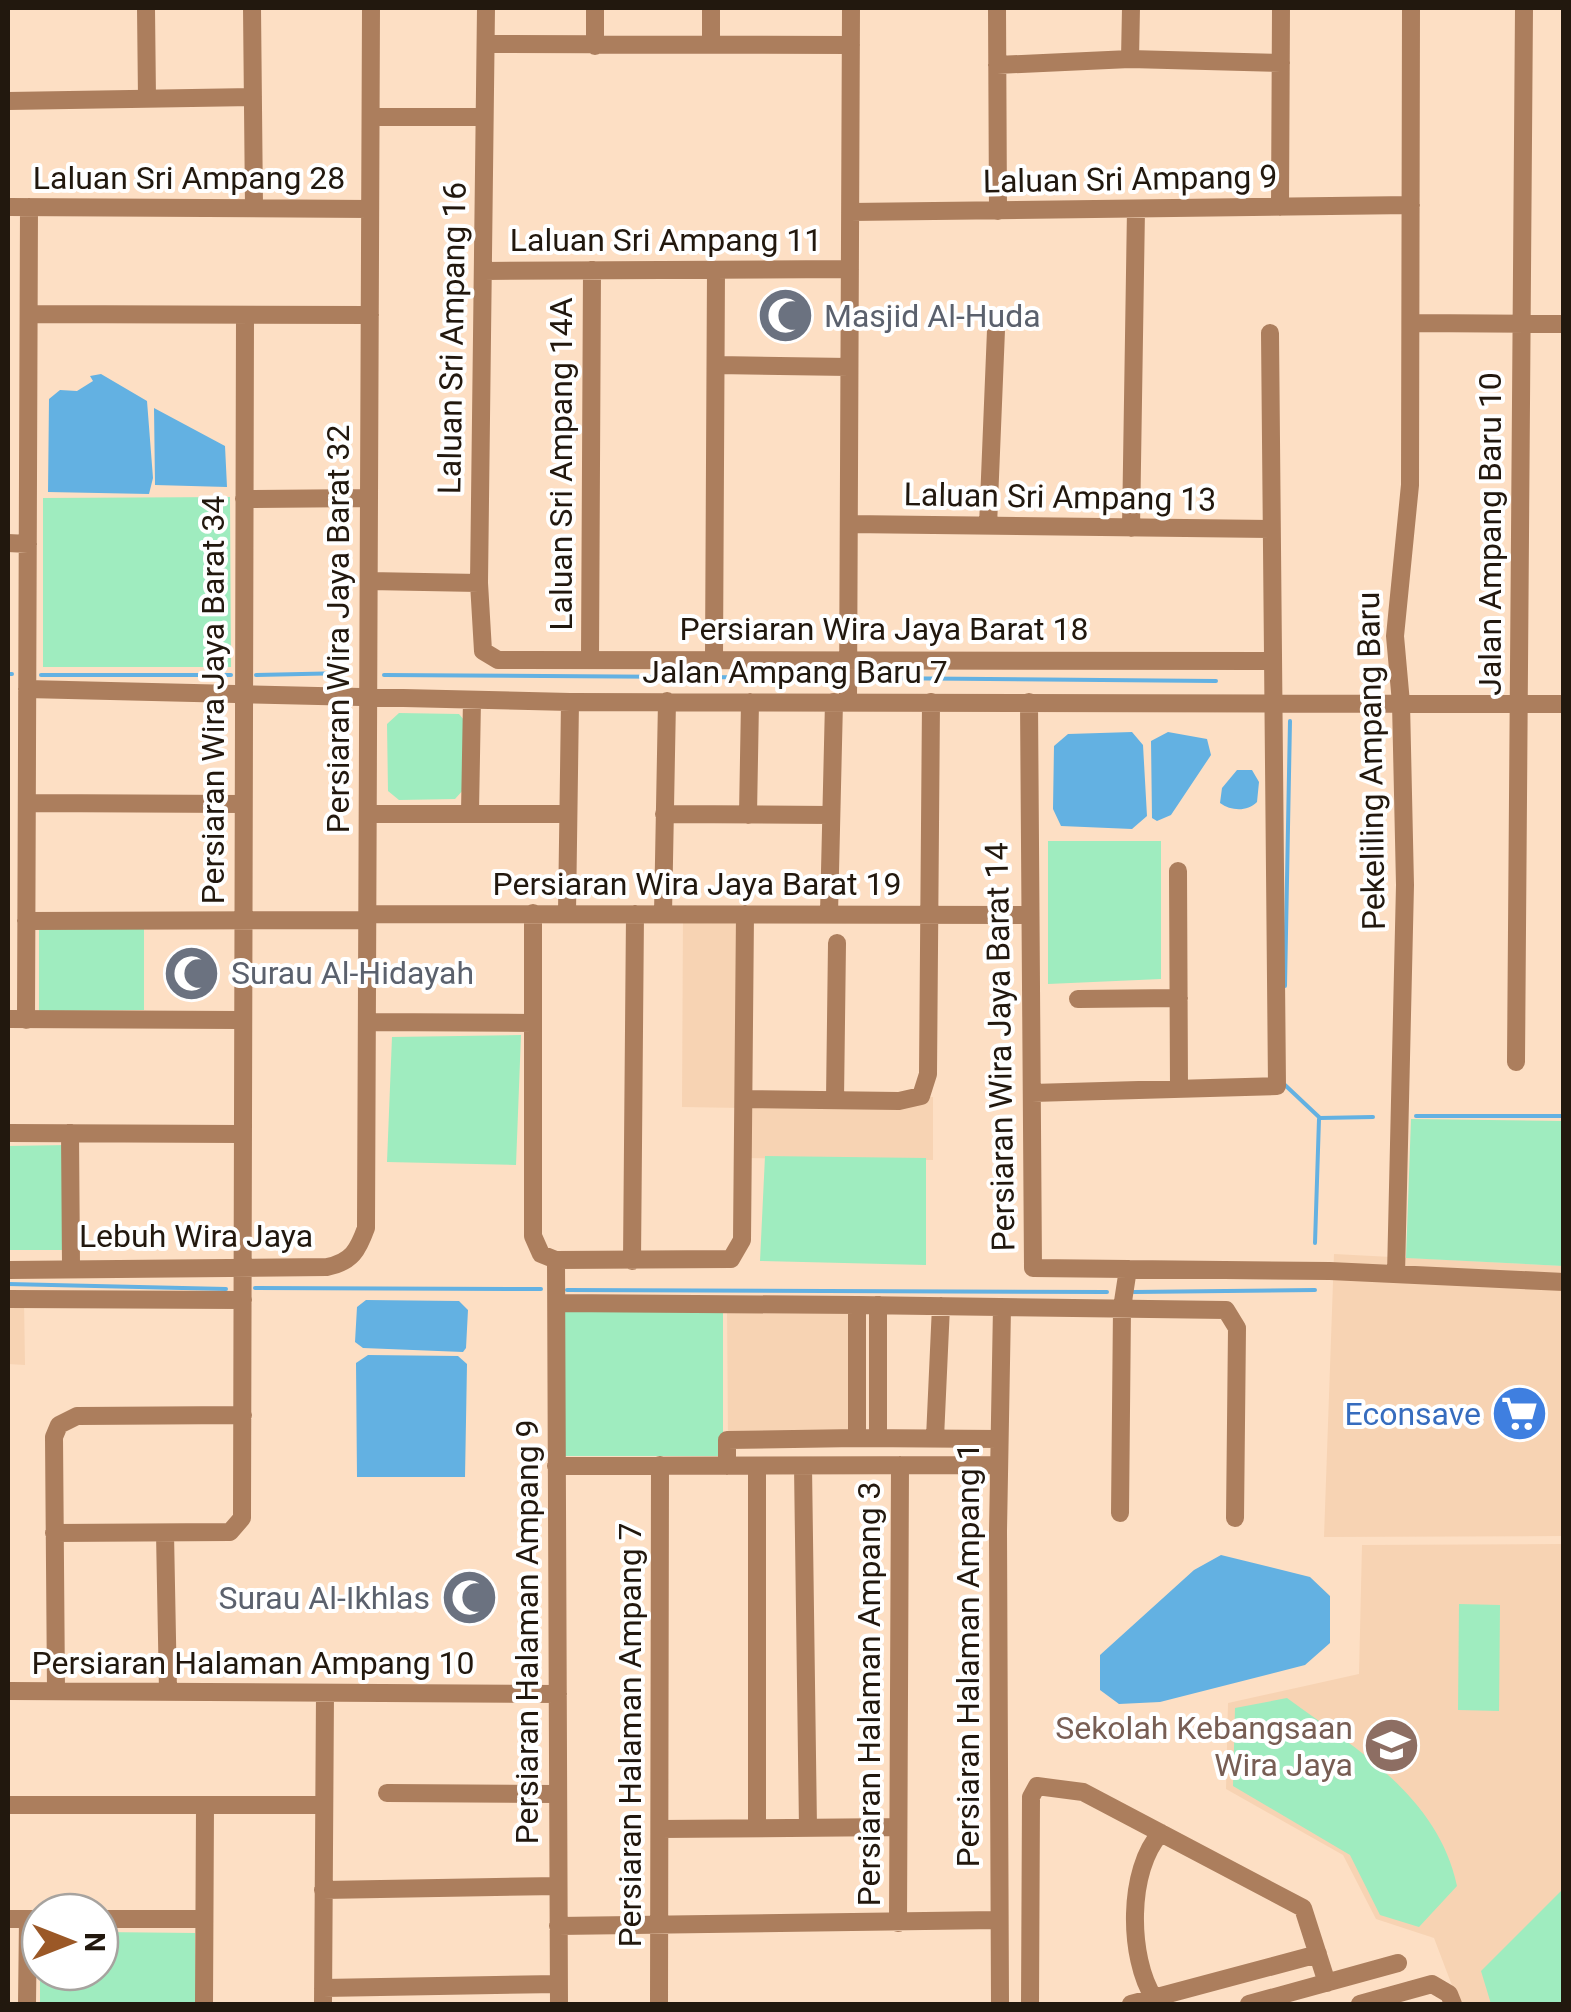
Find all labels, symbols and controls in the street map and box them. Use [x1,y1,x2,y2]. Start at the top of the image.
street label: Laluan Sri Ampang 9 [982,157,1278,201]
street label: Laluan Sri Ampang 28 [33,159,345,197]
street label: Laluan Sri Ampang 16 [430,181,474,495]
street label: Laluan Sri Ampang 11 [510,221,822,259]
mosque icon: Masjid Al-Huda [755,286,815,346]
street label: Laluan Sri Ampang 14A [542,297,580,631]
place label: Masjid Al-Huda [824,297,1041,335]
street label: Jalan Ampang Baru 10 [1471,372,1509,696]
street label: Persiaran Wira Jaya Barat 32 [319,425,357,833]
street label: Laluan Sri Ampang 13 [903,475,1217,519]
street label: Persiaran Wira Jaya Barat 34 [194,496,232,904]
street label: Pekeliling Ampang Baru [1349,592,1393,930]
street label: Persiaran Wira Jaya Barat 18 [680,610,1088,648]
street label: Jalan Ampang Baru 7 [642,653,948,691]
street label: Persiaran Wira Jaya Barat 14 [977,842,1023,1252]
street label: Persiaran Wira Jaya Barat 19 [493,865,901,903]
mosque icon: Surau Al-Hidayah [162,943,222,1003]
place label: Surau Al-Hidayah [231,954,474,992]
street label: Lebuh Wira Jaya [79,1217,313,1255]
supermarket icon: Econsave [1490,1384,1550,1444]
place label: Econsave [1344,1395,1481,1433]
street label: Persiaran Halaman Ampang 9 [508,1419,546,1845]
street label: Persiaran Halaman Ampang 1 [949,1442,987,1868]
street label: Persiaran Halaman Ampang 3 [850,1481,888,1907]
street label: Persiaran Halaman Ampang 7 [611,1522,649,1948]
mosque icon: Surau Al-Ikhlas [439,1568,499,1628]
place label: Surau Al-Ikhlas [218,1579,430,1617]
street label: Persiaran Halaman Ampang 10 [31,1644,475,1682]
place label: Sekolah Kebangsaan Wira Jaya [1055,1709,1353,1784]
school or university icon: Sekolah Kebangsaan Wira Jaya [1362,1716,1422,1776]
north arrow [20,1892,120,1992]
text: N [78,1932,111,1952]

